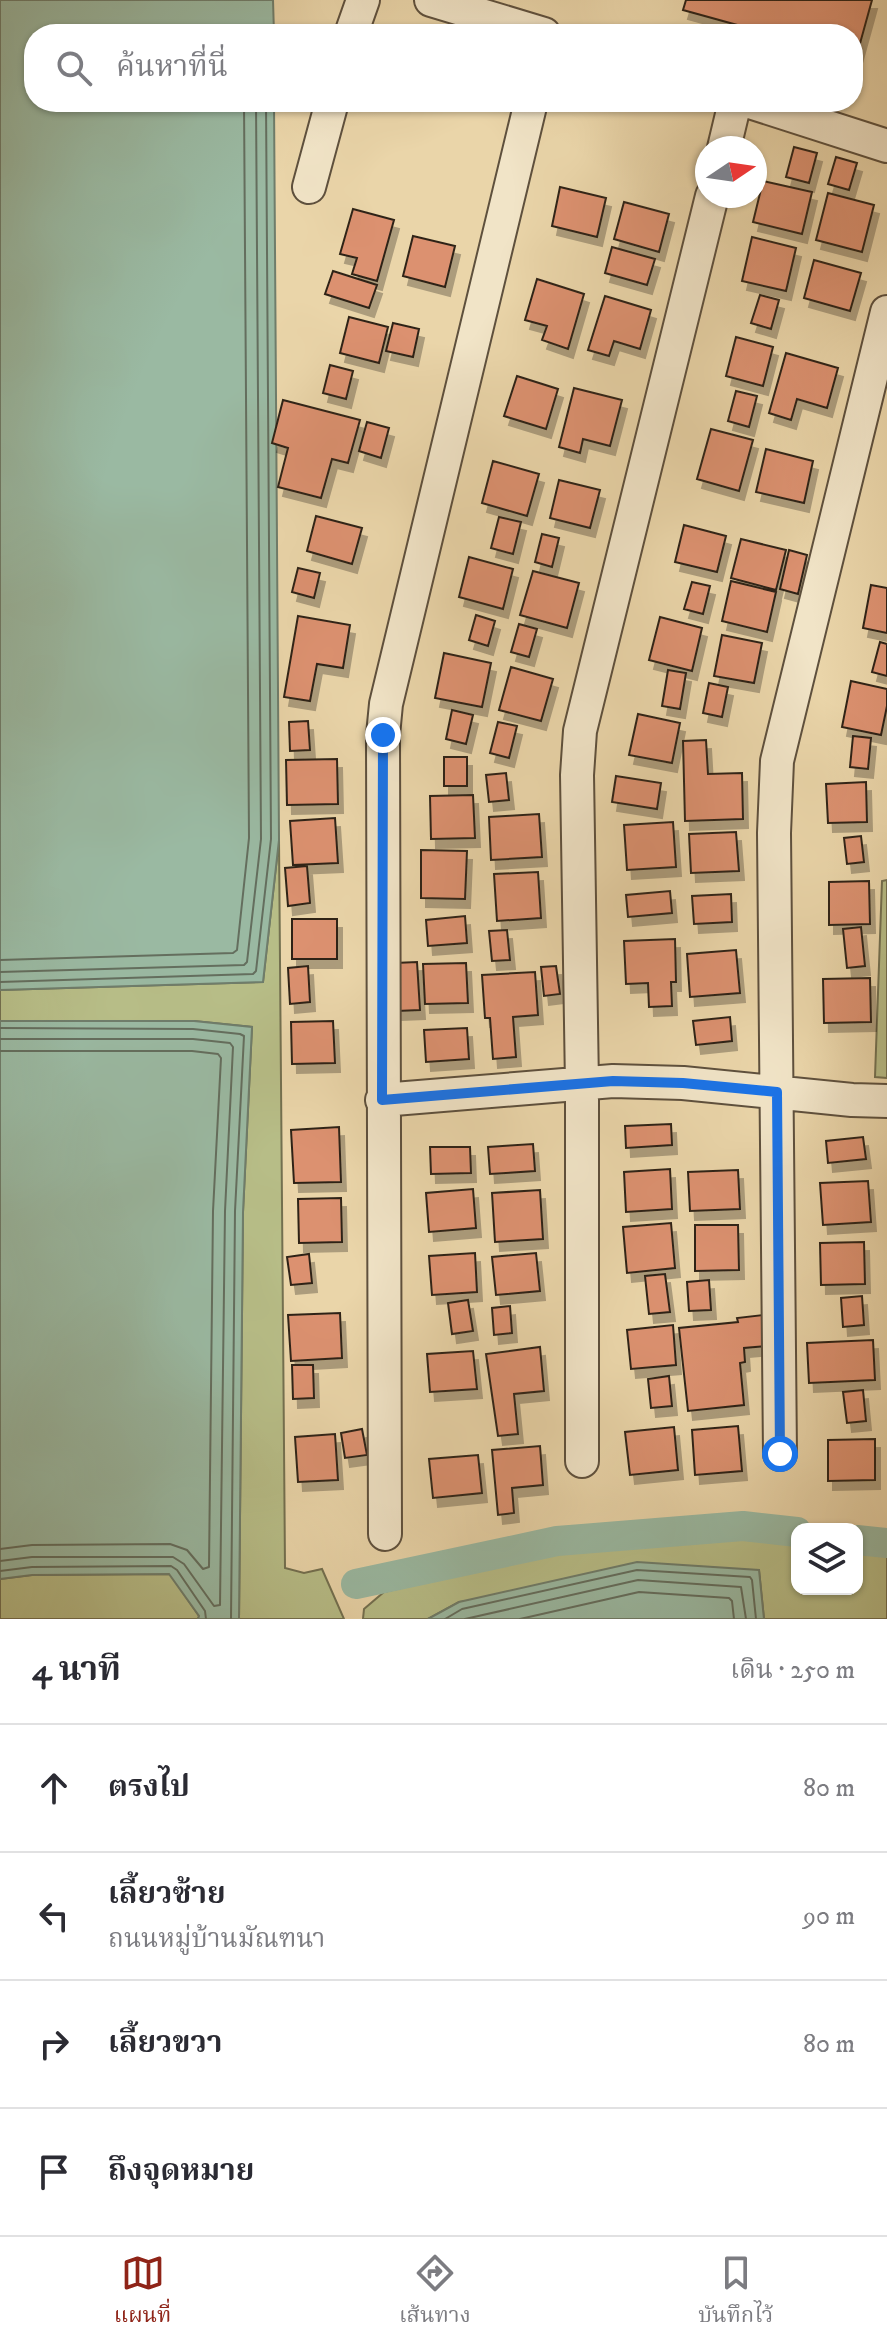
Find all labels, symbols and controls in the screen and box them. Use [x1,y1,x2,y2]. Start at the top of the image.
search box [24,24,863,112]
icon: search [52,46,96,90]
text: ค้นหาที่นี่ [116,49,228,86]
north arrow [695,136,767,208]
route end [365,717,401,753]
route start [762,1436,798,1472]
map controls [791,1523,863,1595]
button: layers [791,1523,863,1595]
text: 4 นาที [32,1649,121,1691]
text: เดิน · 250 m [730,1654,855,1687]
icon: ahead [32,1766,76,1810]
text: ตรงไป [108,1769,190,1806]
text: 80 m [803,1772,855,1805]
text: เลี้ยวซ้าย [108,1876,226,1913]
icon: left [32,1894,76,1938]
text: 90 m [803,1900,855,1933]
text: ถนนหมู่บ้านมัณฑนา [108,1923,325,1956]
icon: right [32,2022,76,2066]
text: เลี้ยวขวา [108,2025,222,2062]
text: 80 m [803,2028,855,2061]
icon: arrive [32,2150,76,2194]
text: ถึงจุดหมาย [108,2153,254,2190]
tab: แผนที่ [114,2251,171,2334]
tab: เส้นทาง [399,2251,471,2334]
tab: บันทึกไว้ [698,2251,773,2334]

